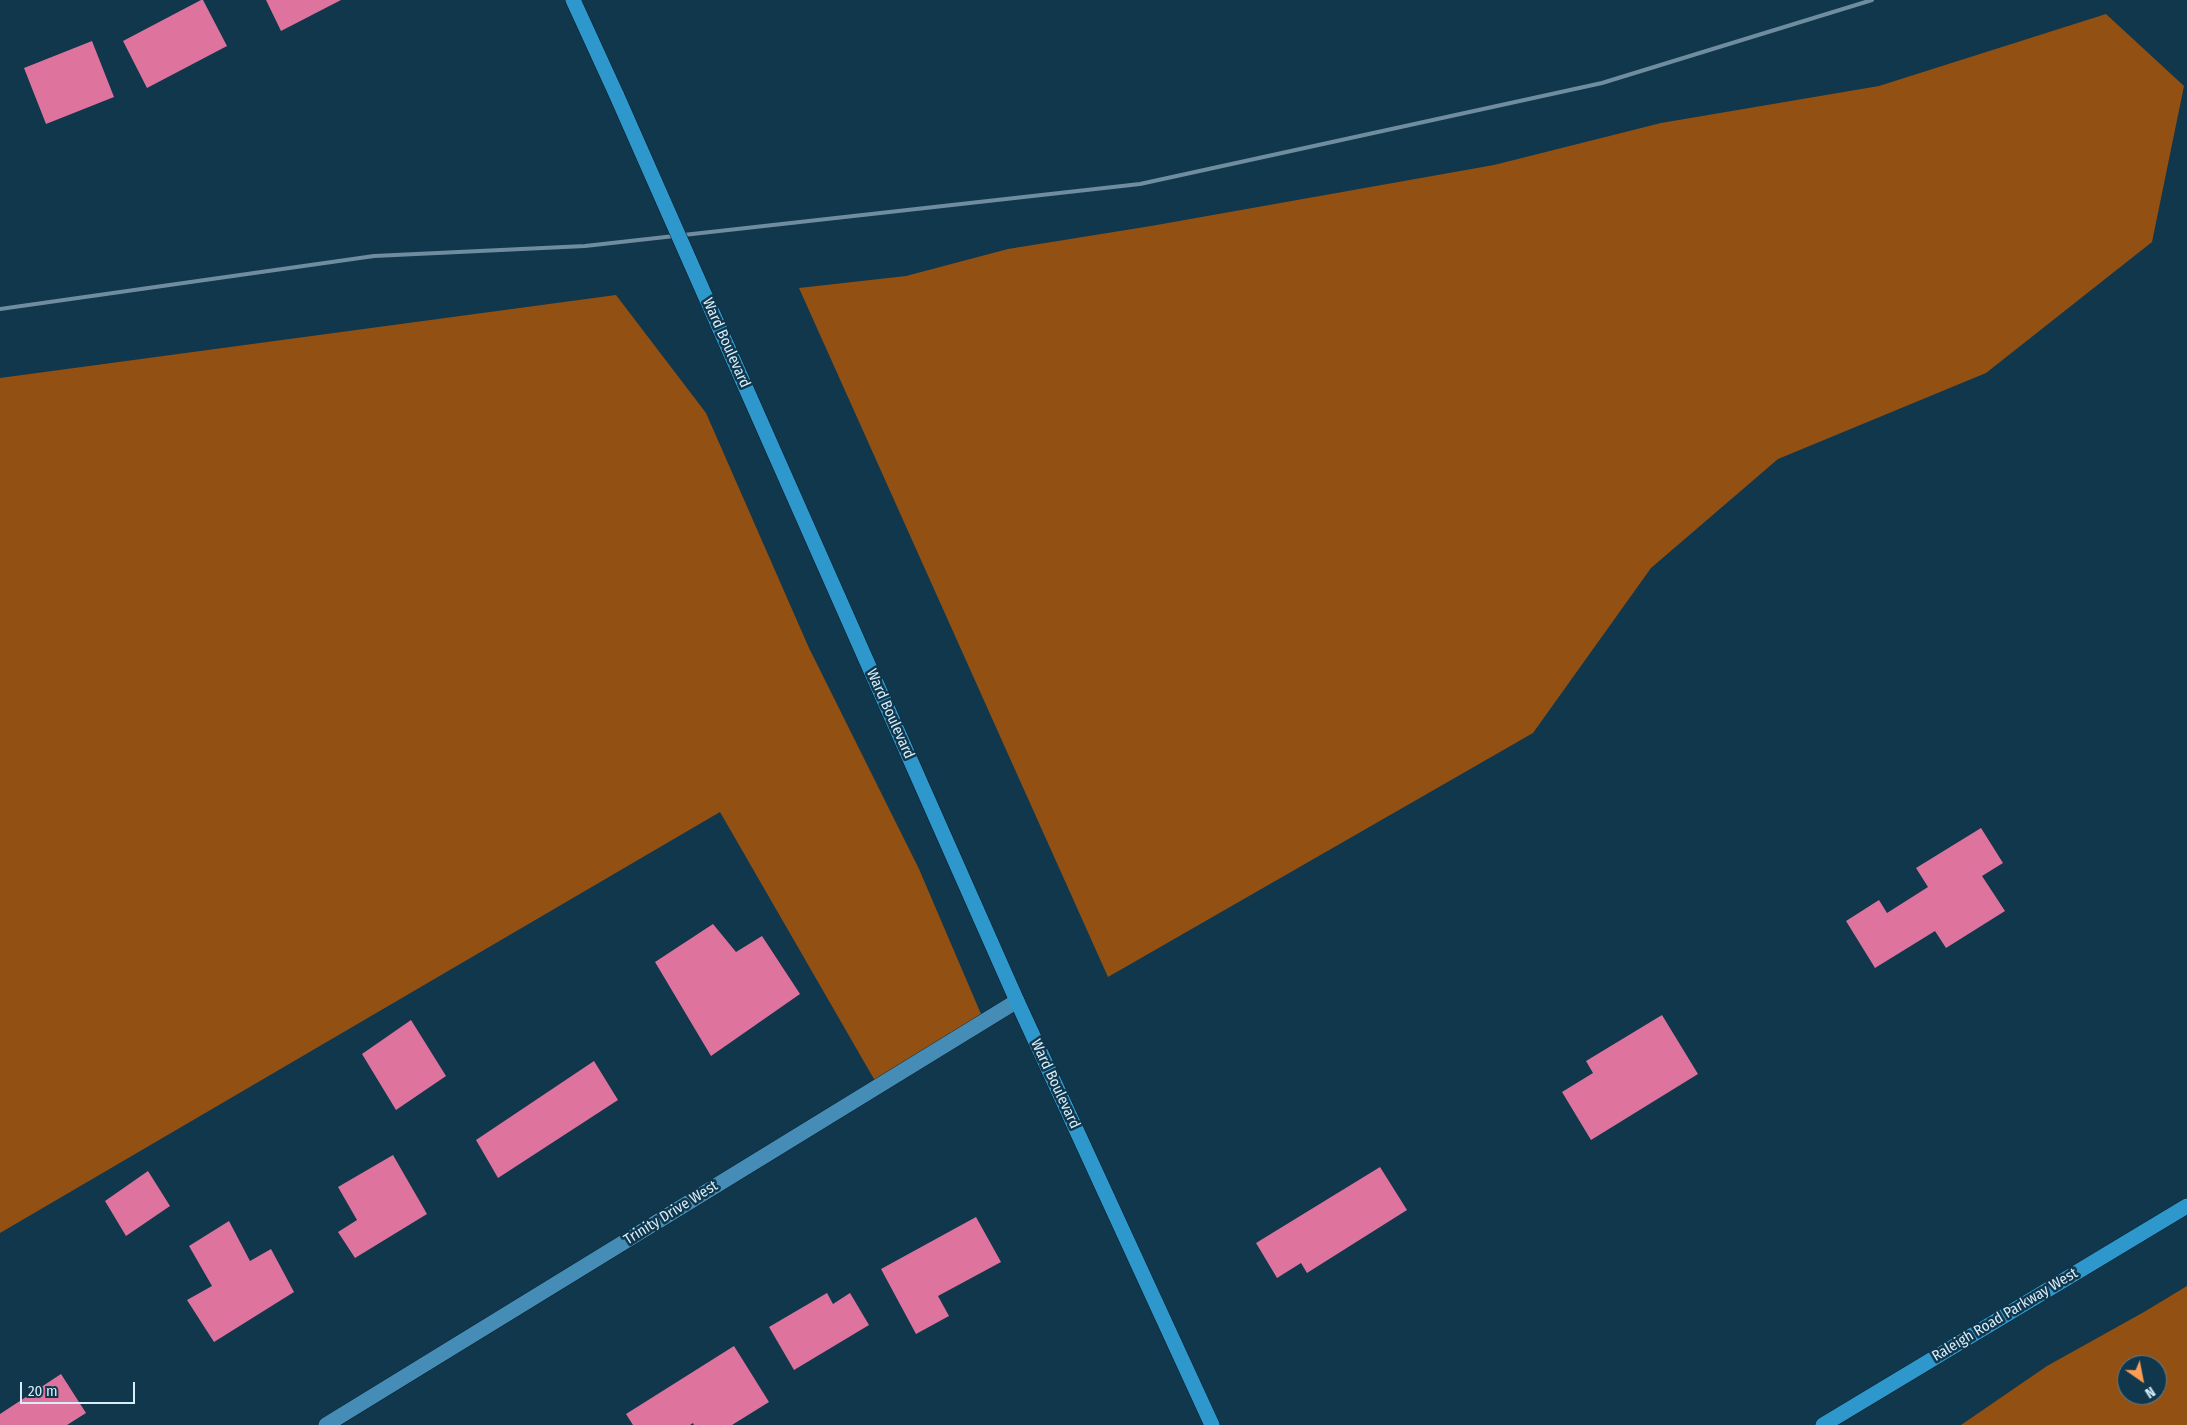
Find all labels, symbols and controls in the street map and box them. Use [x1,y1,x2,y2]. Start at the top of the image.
street label: Ward Boulevard [698,295,754,391]
street label: Ward Boulevard [862,666,918,762]
street label: Ward Boulevard [1026,1037,1084,1131]
street label: Trinity Drive West [621,1177,721,1249]
street label: Raleigh Road Parkway West [1929,1264,2081,1366]
north arrow [2117,1355,2167,1405]
scale bar [22,1372,138,1404]
text: 20 m [28,1382,58,1400]
text: N [2142,1383,2158,1402]

